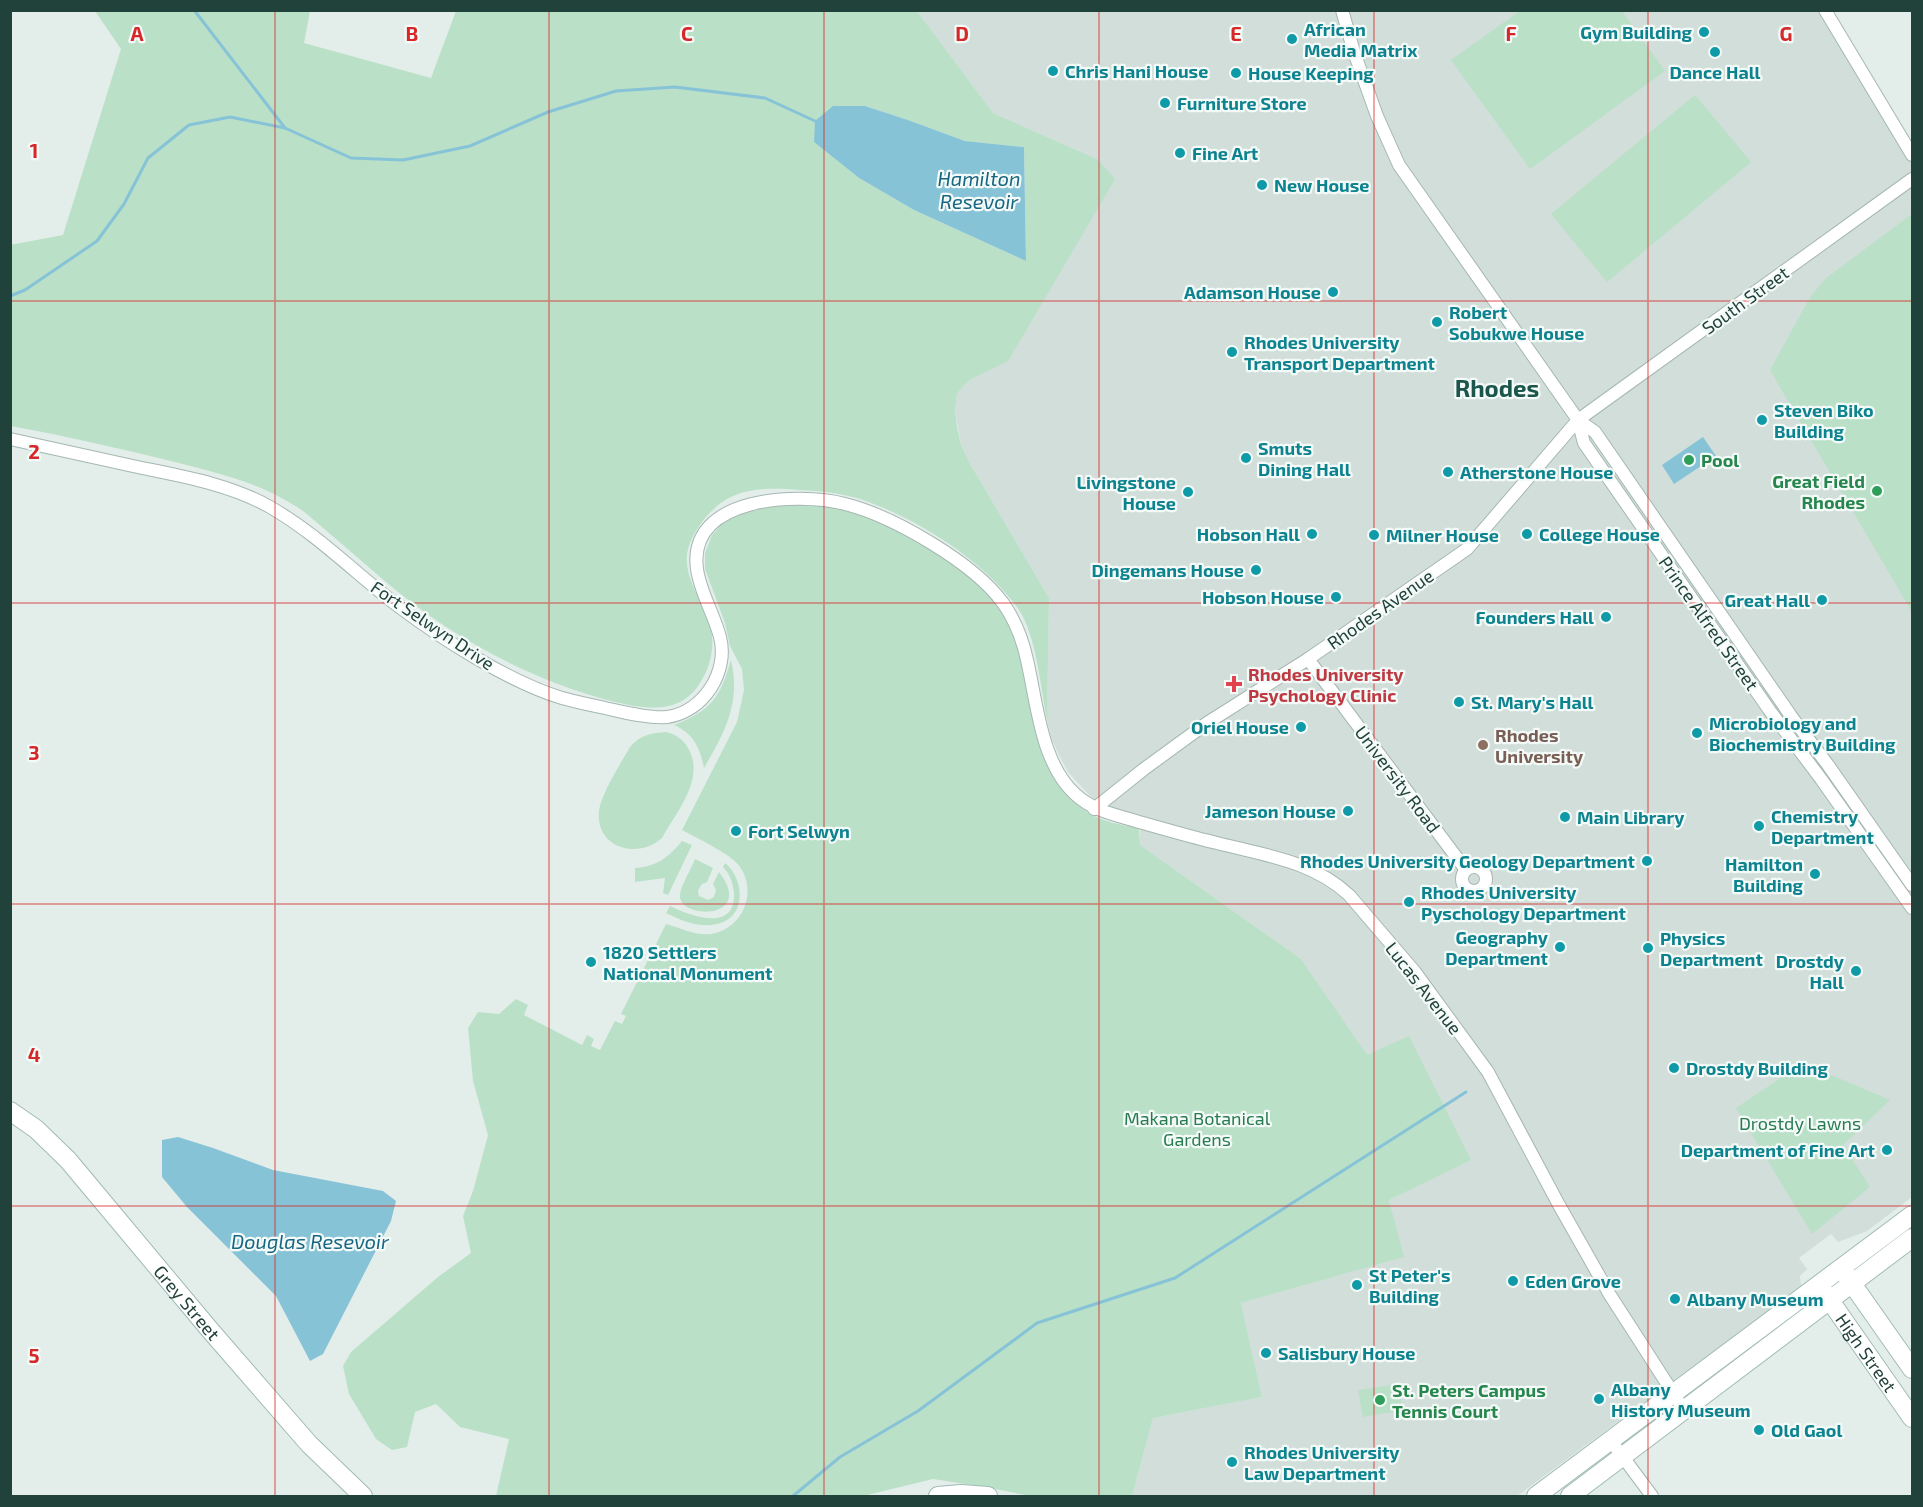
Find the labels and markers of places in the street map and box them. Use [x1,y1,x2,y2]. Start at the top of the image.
place label: African Media Matrix [1304,18,1418,61]
place label: Gym Building [1580,21,1693,43]
marker: Gym Building [1697,25,1711,39]
marker: African Media Matrix [1285,32,1299,46]
marker: Dance Hall [1708,45,1722,59]
place label: Chris Hani House [1065,60,1208,82]
place label: Dance Hall [1670,61,1761,83]
place label: House Keeping [1248,62,1374,84]
marker: Chris Hani House [1046,64,1060,78]
marker: House Keeping [1229,66,1243,80]
place label: Furniture Store [1177,92,1307,114]
marker: Furniture Store [1158,96,1172,110]
place label: Fine Art [1192,142,1259,164]
marker: Fine Art [1173,146,1187,160]
place label: New House [1274,174,1369,196]
marker: New House [1255,178,1269,192]
place label: Adamson House [1184,281,1321,303]
marker: Adamson House [1326,285,1340,299]
place label: Robert Sobukwe House [1449,301,1584,344]
marker: Robert Sobukwe House [1430,315,1444,329]
place label: Rhodes University Transport Department [1244,331,1436,374]
marker: Rhodes University Transport Department [1225,345,1239,359]
place label: Steven Biko Building [1774,399,1874,442]
marker: Steven Biko Building [1755,413,1769,427]
place label: Smuts Dining Hall [1258,437,1351,480]
place label: Pool [1701,449,1739,471]
marker: Smuts Dining Hall [1239,451,1253,465]
marker: Pool [1682,453,1696,467]
place label: Atherstone House [1460,461,1613,483]
marker: Atherstone House [1441,465,1455,479]
place label: Great Field Rhodes [1772,470,1865,513]
place label: Livingstone House [1076,471,1176,514]
marker: Great Field Rhodes [1870,484,1884,498]
marker: Livingstone House [1181,485,1195,499]
place label: Hobson Hall [1197,523,1300,545]
place label: College House [1539,523,1660,545]
place label: Milner House [1386,524,1499,546]
marker: Hobson Hall [1305,527,1319,541]
marker: College House [1520,527,1534,541]
marker: Milner House [1367,528,1381,542]
place label: Dingemans House [1092,559,1244,581]
marker: Dingemans House [1249,563,1263,577]
place label: Hobson House [1202,586,1324,608]
place label: Great Hall [1725,589,1810,611]
marker: Hobson House [1329,590,1343,604]
marker: Great Hall [1815,593,1829,607]
place label: Founders Hall [1476,606,1594,628]
marker: Founders Hall [1599,610,1613,624]
place label: Rhodes University Psychology Clinic [1248,663,1404,706]
marker: Rhodes University Psychology Clinic [1225,675,1243,693]
place label: St. Mary's Hall [1471,691,1594,713]
marker: St. Mary's Hall [1452,695,1466,709]
place label: Microbiology and Biochemistry Building [1709,712,1896,755]
place label: Oriel House [1191,716,1289,738]
marker: Oriel House [1294,720,1308,734]
place label: Rhodes University [1495,724,1584,767]
marker: Microbiology and Biochemistry Building [1690,726,1704,740]
marker: Rhodes University [1476,738,1490,752]
place label: Jameson House [1205,800,1336,822]
marker: Jameson House [1341,804,1355,818]
place label: Chemistry Department [1771,805,1874,848]
place label: Main Library [1577,806,1685,828]
marker: Main Library [1558,810,1572,824]
marker: Chemistry Department [1752,819,1766,833]
place label: Fort Selwyn [748,820,850,842]
marker: Fort Selwyn [729,824,743,838]
place label: Rhodes University Geology Department [1300,850,1636,872]
place label: Hamilton Building [1725,853,1804,896]
marker: Rhodes University Geology Department [1640,854,1654,868]
marker: Hamilton Building [1808,867,1822,881]
place label: Rhodes University Pyschology Department [1421,881,1627,924]
marker: Rhodes University Pyschology Department [1402,895,1416,909]
place label: Geography Department [1445,926,1549,969]
place label: Physics Department [1660,927,1763,970]
marker: Geography Department [1553,940,1567,954]
place label: 1820 Settlers National Monument [603,941,773,984]
marker: Physics Department [1641,941,1655,955]
place label: Drostdy Hall [1776,950,1845,993]
marker: 1820 Settlers National Monument [584,955,598,969]
marker: Drostdy Hall [1849,964,1863,978]
place label: Drostdy Building [1686,1057,1828,1079]
marker: Drostdy Building [1667,1061,1681,1075]
place label: Department of Fine Art [1681,1139,1876,1161]
marker: Department of Fine Art [1880,1143,1894,1157]
place label: St Peter's Building [1369,1264,1451,1307]
place label: Eden Grove [1525,1270,1621,1292]
marker: Eden Grove [1506,1274,1520,1288]
marker: St Peter's Building [1350,1278,1364,1292]
place label: Albany Museum [1687,1288,1824,1310]
marker: Albany Museum [1668,1292,1682,1306]
place label: Salisbury House [1278,1342,1415,1364]
marker: Salisbury House [1259,1346,1273,1360]
place label: Albany History Museum [1611,1378,1751,1421]
place label: St. Peters Campus Tennis Court [1392,1379,1546,1422]
marker: Albany History Museum [1592,1392,1606,1406]
marker: St. Peters Campus Tennis Court [1373,1393,1387,1407]
place label: Old Gaol [1771,1419,1842,1441]
marker: Old Gaol [1752,1423,1766,1437]
place label: Rhodes University Law Department [1244,1441,1400,1484]
marker: Rhodes University Law Department [1225,1455,1239,1469]

